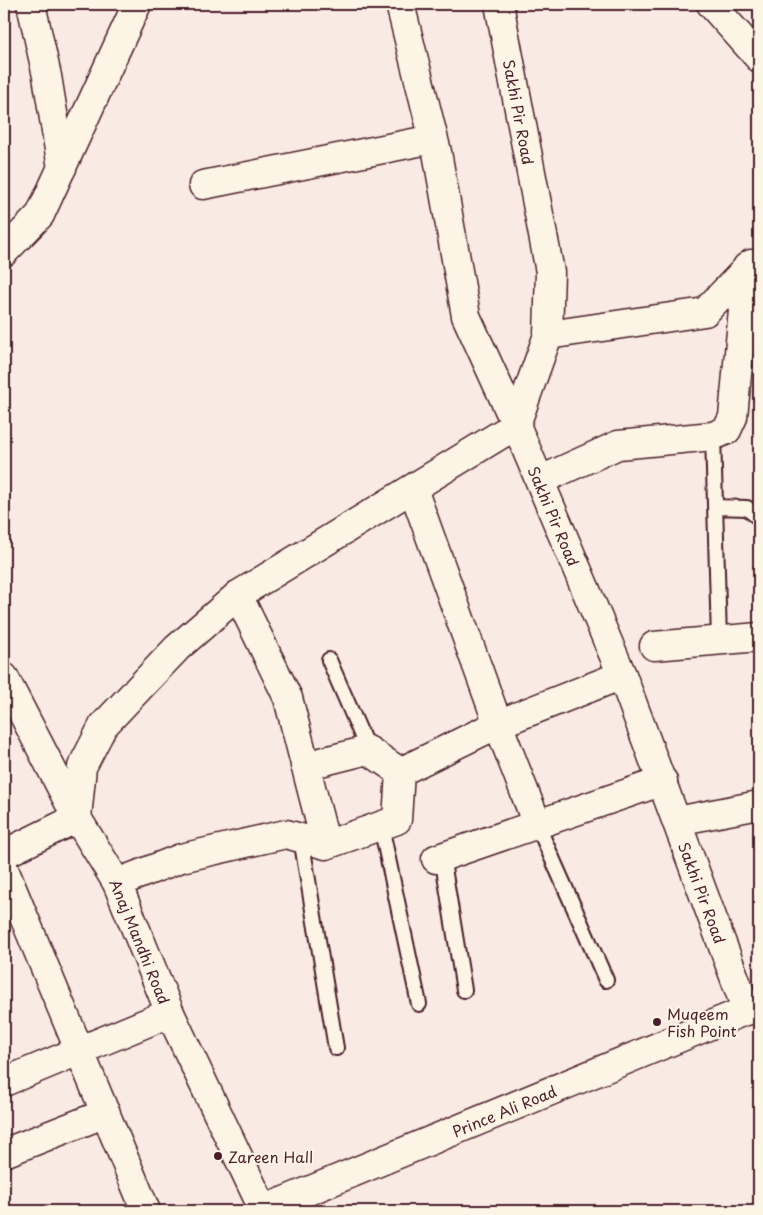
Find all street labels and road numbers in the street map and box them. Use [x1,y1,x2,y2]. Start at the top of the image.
street label: Sakhi Pir Road [498,58,541,167]
street label: Sakhi Pir Road [523,462,586,569]
street label: Sakhi Pir Road [674,839,732,946]
street label: Anaj Mandhi Road [105,875,177,1007]
street label: Prince Ali Road [448,1078,560,1142]

